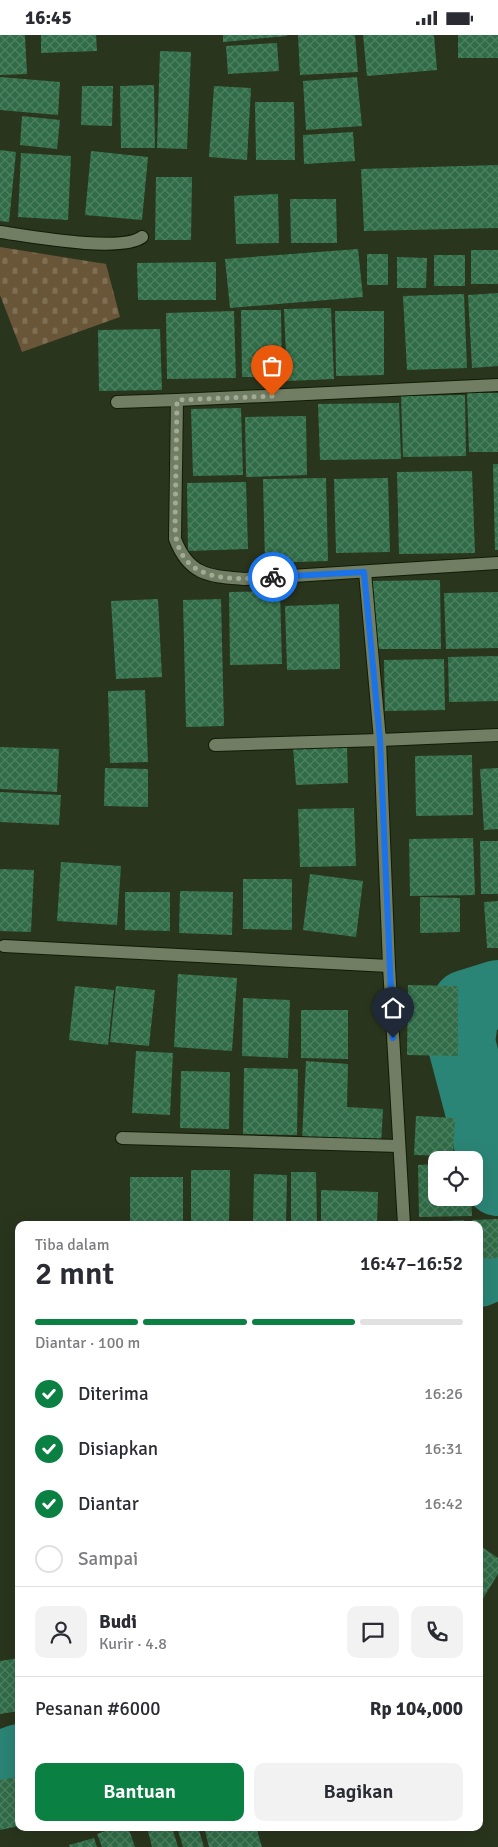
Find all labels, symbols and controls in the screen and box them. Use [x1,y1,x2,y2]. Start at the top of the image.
text: 16:45 [25,6,72,30]
pin [251,345,293,396]
icon: bag [258,352,286,380]
courier [248,552,298,602]
icon: bike [259,563,287,591]
pin [372,987,414,1038]
icon: home [379,994,407,1022]
map controls [428,1151,483,1206]
button: locate [428,1151,483,1206]
text: Tiba dalam [35,1235,109,1255]
text: 16:47–16:52 [360,1252,463,1276]
text: 2 mnt [35,1254,114,1293]
text: Diantar · 100 m [35,1333,140,1353]
icon: check [35,1380,63,1408]
text: Diterima [78,1382,149,1406]
text: 16:26 [424,1384,463,1404]
icon: check [35,1435,63,1463]
text: Disiapkan [78,1437,158,1461]
text: 16:31 [424,1439,463,1459]
icon: check [35,1490,63,1518]
text: Diantar [78,1492,139,1516]
text: 16:42 [424,1494,463,1514]
text: Sampai [78,1547,138,1571]
button: person [35,1606,87,1658]
button: chat [347,1606,399,1658]
button: phone [411,1606,463,1658]
text: Budi [99,1610,137,1634]
text: Kurir · 4.8 [99,1634,167,1654]
text: Pesanan #6000 [35,1697,161,1721]
text: Rp 104,000 [370,1697,463,1721]
button: Bantuan [35,1763,244,1821]
button: Bagikan [254,1763,463,1821]

